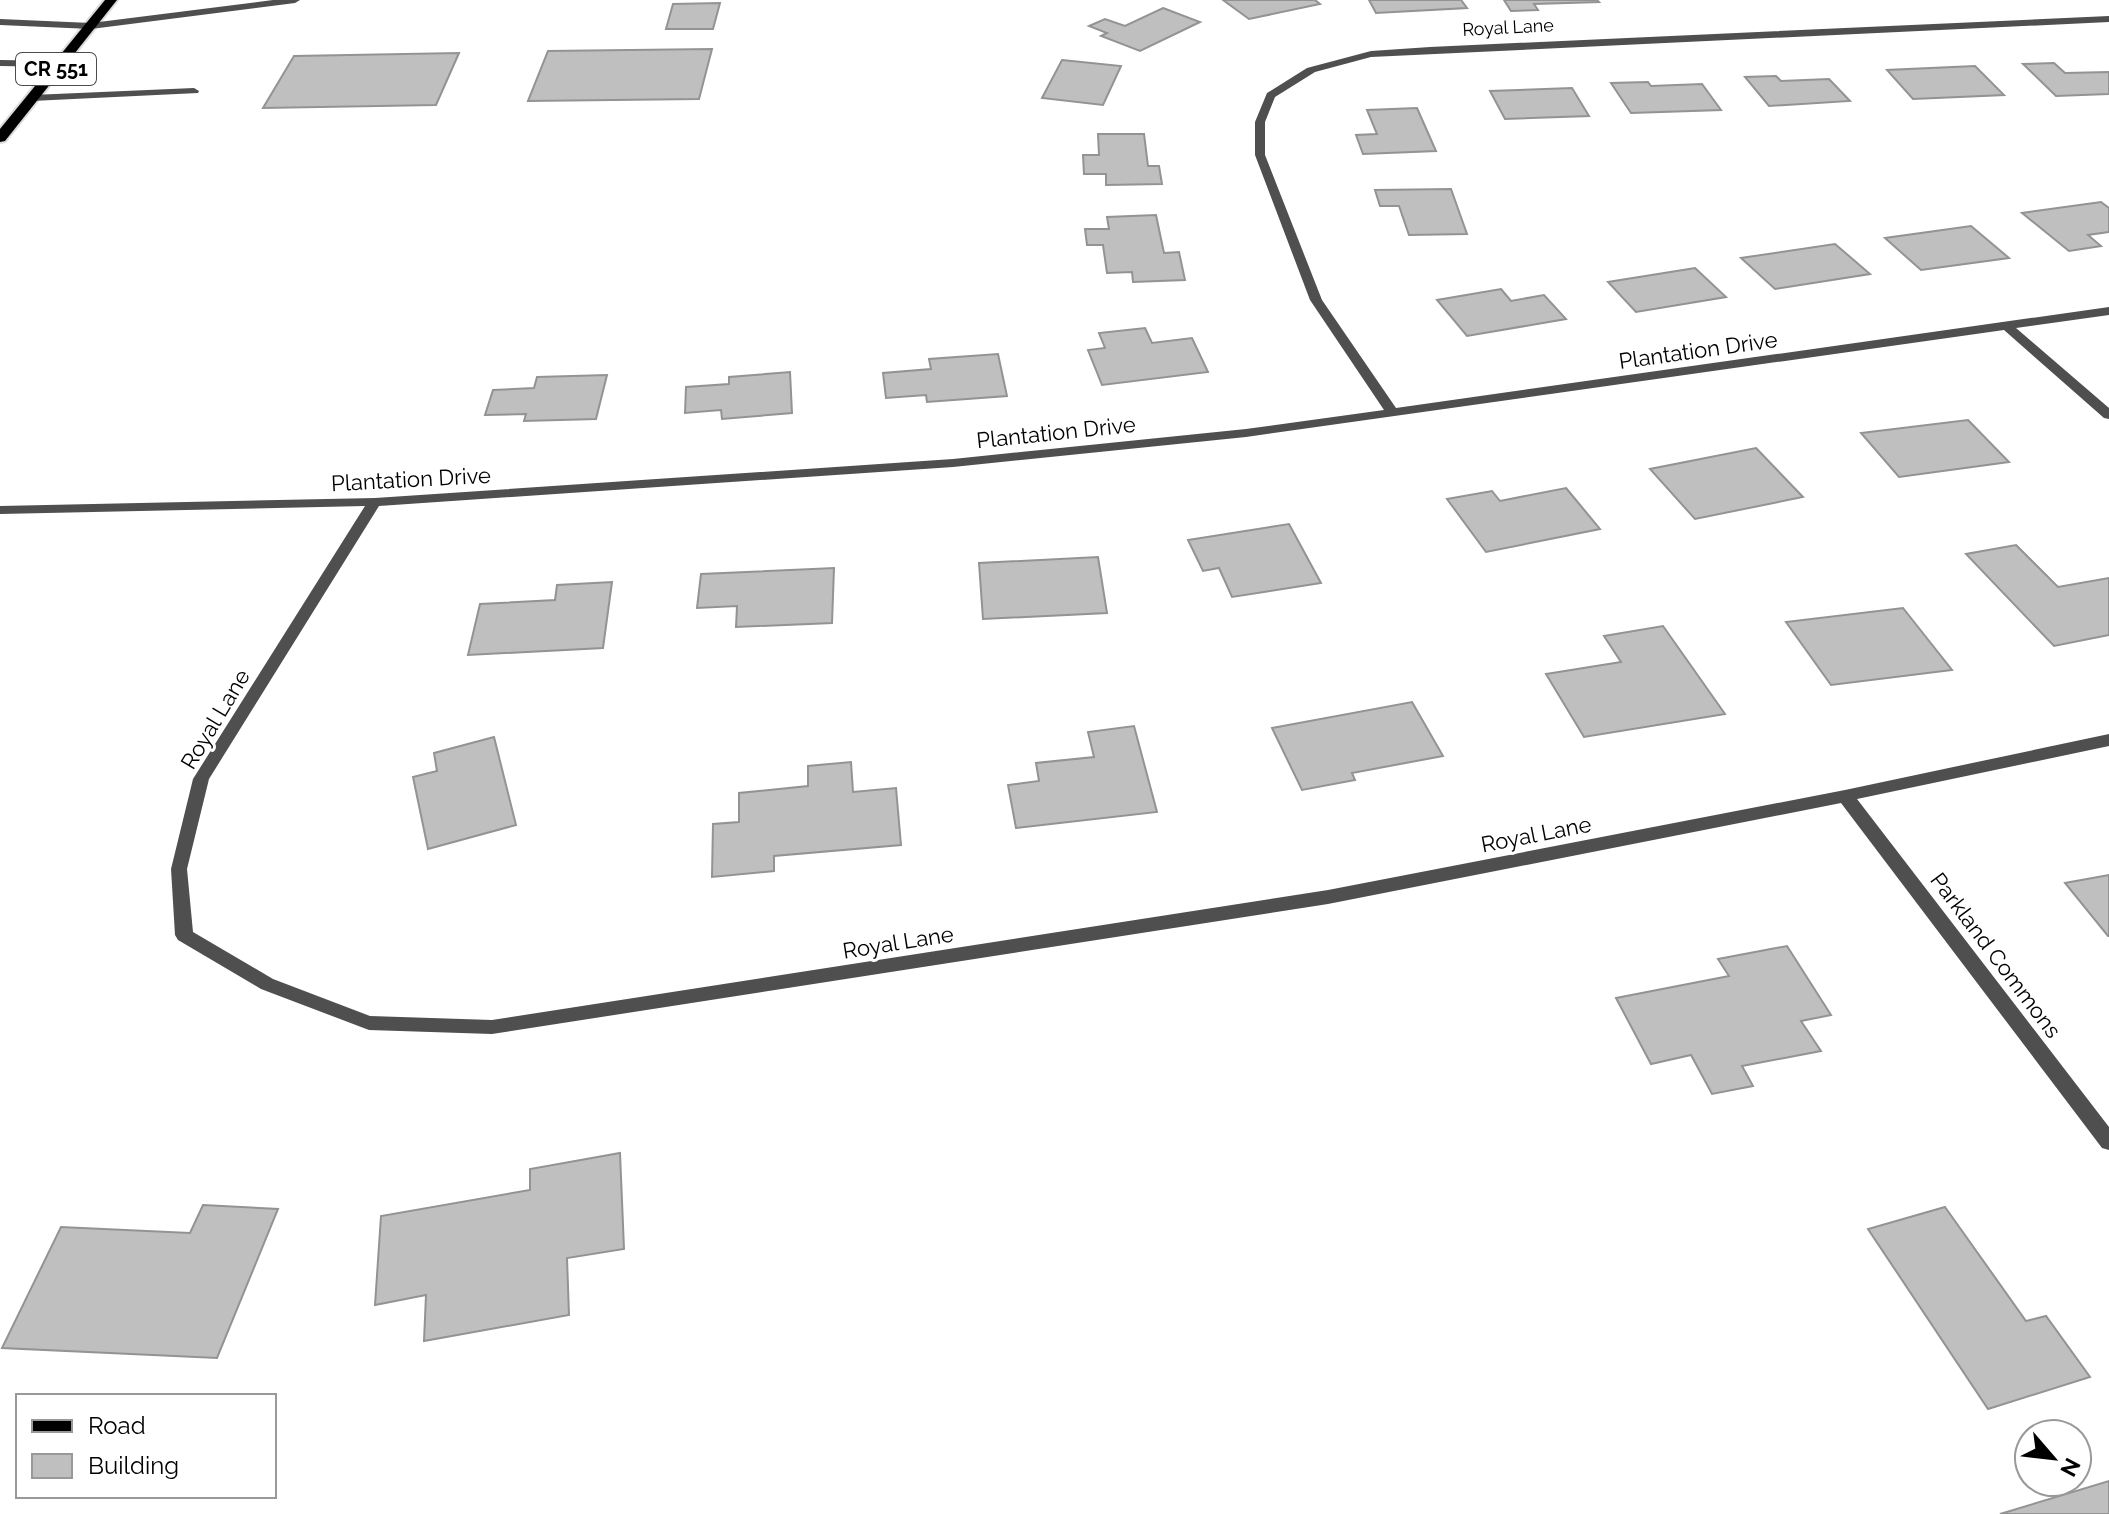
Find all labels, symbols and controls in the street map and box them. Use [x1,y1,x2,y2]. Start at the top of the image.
street label: Royal Lane [1462,14,1555,40]
road number: CR 551 [16,53,96,85]
street label: Plantation Drive [1617,326,1779,374]
street label: Plantation Drive [975,411,1137,453]
street label: Plantation Drive [331,462,492,496]
street label: Royal Lane [175,664,255,774]
street label: Royal Lane [1479,811,1593,857]
street label: Parkland Commons [1925,867,2067,1043]
street label: Royal Lane [841,920,955,964]
legend [16,1394,276,1498]
text: Road [88,1411,146,1440]
north arrow [2013,1418,2093,1498]
text: Building [88,1451,179,1480]
text: N [2055,1454,2086,1481]

